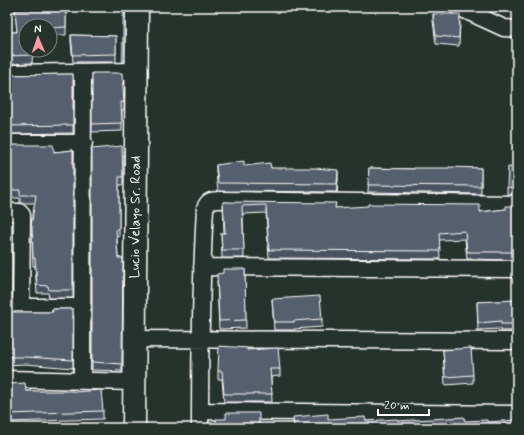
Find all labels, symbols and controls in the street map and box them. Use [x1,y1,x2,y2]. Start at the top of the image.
north arrow [18,18,58,58]
text: N [34,22,42,36]
street label: Lucio Velayo Sr. Road [126,156,145,278]
scale bar [378,391,429,417]
text: 20 m [384,398,410,414]

